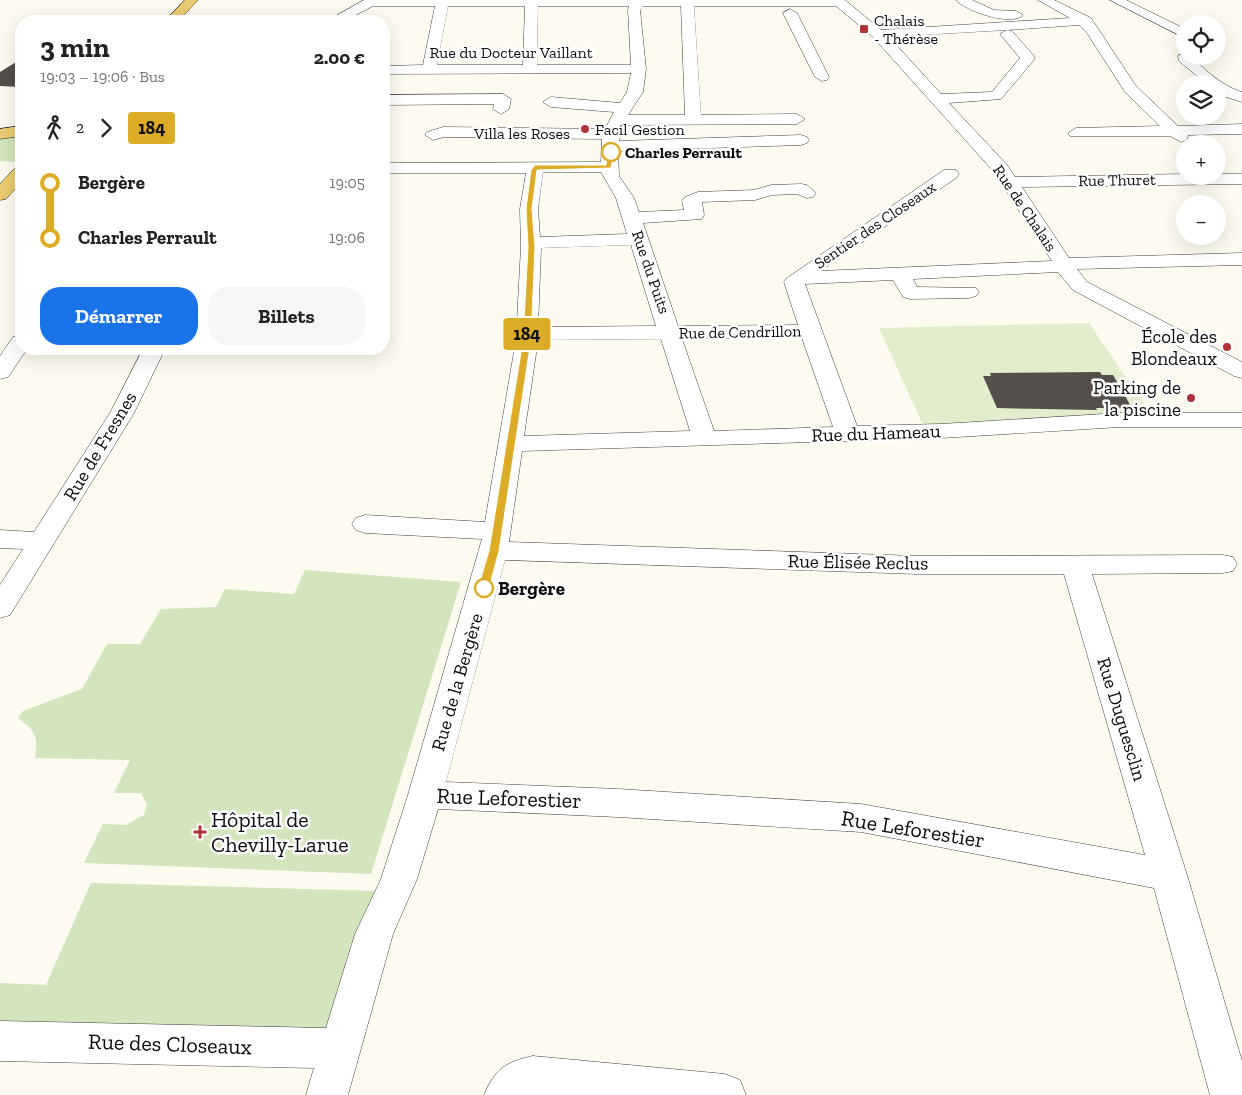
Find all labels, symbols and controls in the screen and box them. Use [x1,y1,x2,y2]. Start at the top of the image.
place label: Chalais - Thérèse [874,11,938,48]
map controls [1176,15,1226,245]
button: locate [1176,15,1226,65]
marker: Chalais - Thérèse [858,23,870,35]
text: 3 min [40,31,110,64]
street label: Rue du Docteur Vaillant [429,43,593,62]
text: 2.00 € [314,46,365,69]
text: 19:03 – 19:06 · Bus [40,67,165,86]
button: layers [1176,75,1226,125]
icon: walk [40,114,68,142]
icon: forward [92,114,120,142]
text: 184 [138,117,165,139]
text: 2 [76,118,84,137]
place label: Facil Gestion [595,120,685,139]
marker: Facil Gestion [579,123,591,135]
street label: Villa les Roses [473,124,570,143]
button: + [1176,135,1226,185]
marker: Charles Perrault [601,142,621,162]
place label: Charles Perrault [625,143,742,162]
street label: Rue de Chalais [989,161,1061,255]
street label: Rue Thuret [1078,170,1156,190]
text: Bergère [78,171,145,194]
text: 19:05 [329,173,365,192]
street label: Sentier des Closeaux [811,177,939,273]
button: − [1176,195,1226,245]
text: Charles Perrault [78,226,217,249]
text: 19:06 [329,228,365,247]
street label: Rue du Puits [628,228,674,316]
button: Démarrer [40,287,198,345]
button: Billets [208,287,365,345]
line badge: 184 [498,318,556,350]
street label: Rue de Cendrillon [678,321,802,343]
text: 184 [513,323,541,345]
place label: École des Blondeaux [1131,325,1217,370]
marker: École des Blondeaux [1221,341,1233,353]
place label: Parking de la piscine [1093,376,1181,421]
street label: Rue de Fresnes [58,387,142,505]
marker: Parking de la piscine [1185,392,1197,404]
street label: Rue du Hameau [811,419,941,447]
street label: Rue Élisée Reclus [787,549,929,575]
place label: Bergère [498,577,565,600]
marker: Bergère [474,578,494,598]
street label: Rue de la Bergère [426,610,488,754]
street label: Rue Duguesclin [1092,654,1152,784]
street label: Rue Leforestier [436,782,582,814]
street label: Rue Leforestier [839,804,987,854]
place label: Hôpital de Chevilly-Larue [211,806,349,858]
marker: Hôpital de Chevilly-Larue [193,825,207,839]
street label: Rue des Closeaux [88,1028,252,1060]

